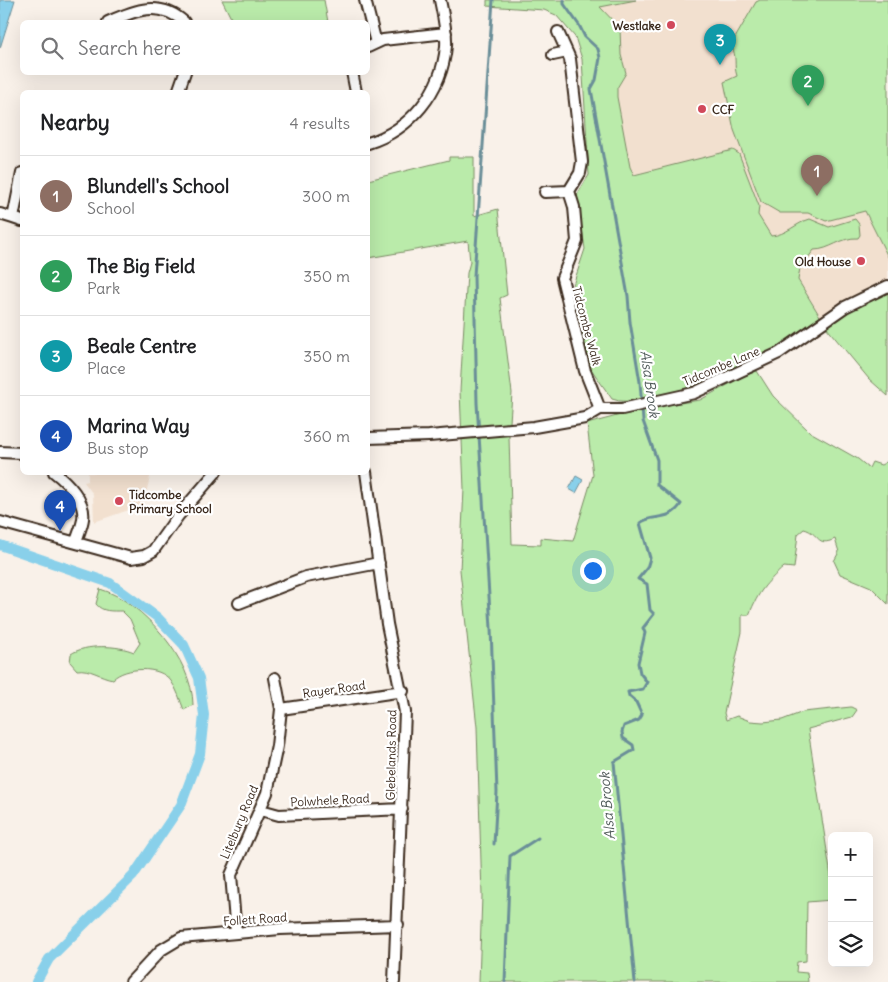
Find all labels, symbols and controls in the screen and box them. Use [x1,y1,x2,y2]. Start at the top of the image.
place label: Westlake [613,18,662,33]
marker: Westlake [665,19,677,31]
search box [20,20,370,75]
pin: 3 [704,24,736,65]
icon: search [38,34,66,62]
text: Search here [78,36,181,60]
pin: 2 [792,65,824,106]
place label: CCF [712,102,734,117]
marker: CCF [696,103,708,115]
text: Nearby [40,109,110,136]
text: 4 results [289,113,350,133]
pin: 1 [801,155,833,196]
text: Blundell's School [87,174,229,198]
text: 1 [53,186,59,206]
text: 300 m [302,186,350,206]
text: School [87,198,135,218]
text: The Big Field [87,254,195,278]
place label: Old House [795,254,852,269]
marker: Old House [855,255,867,267]
text: 2 [52,266,60,286]
text: 350 m [303,266,350,286]
text: Park [87,278,120,298]
street label: Tidcombe Walk [569,285,605,367]
text: Beale Centre [87,334,196,358]
street label: Tidcombe Lane [680,343,762,389]
text: 3 [51,346,61,366]
text: 350 m [303,346,350,366]
water label: Alsa Brook [636,349,664,420]
text: Place [87,358,126,378]
text: Marina Way [87,414,190,438]
text: 4 [51,426,61,446]
text: 360 m [303,426,350,446]
text: Bus stop [87,438,149,458]
place label: Tidcombe Primary School [129,487,212,517]
pin: 4 [44,490,76,531]
marker: Tidcombe Primary School [113,495,125,507]
your location [580,558,606,584]
street label: Rayer Road [301,677,367,701]
street label: Glebelands Road [383,709,399,801]
water label: Alsa Brook [595,771,619,840]
street label: Litelbury Road [217,783,261,861]
street label: Polwhele Road [290,790,370,810]
map controls [828,832,873,967]
button: + [828,832,873,877]
button: − [828,877,873,922]
street label: Follett Road [223,909,287,929]
button: layers [828,922,873,967]

